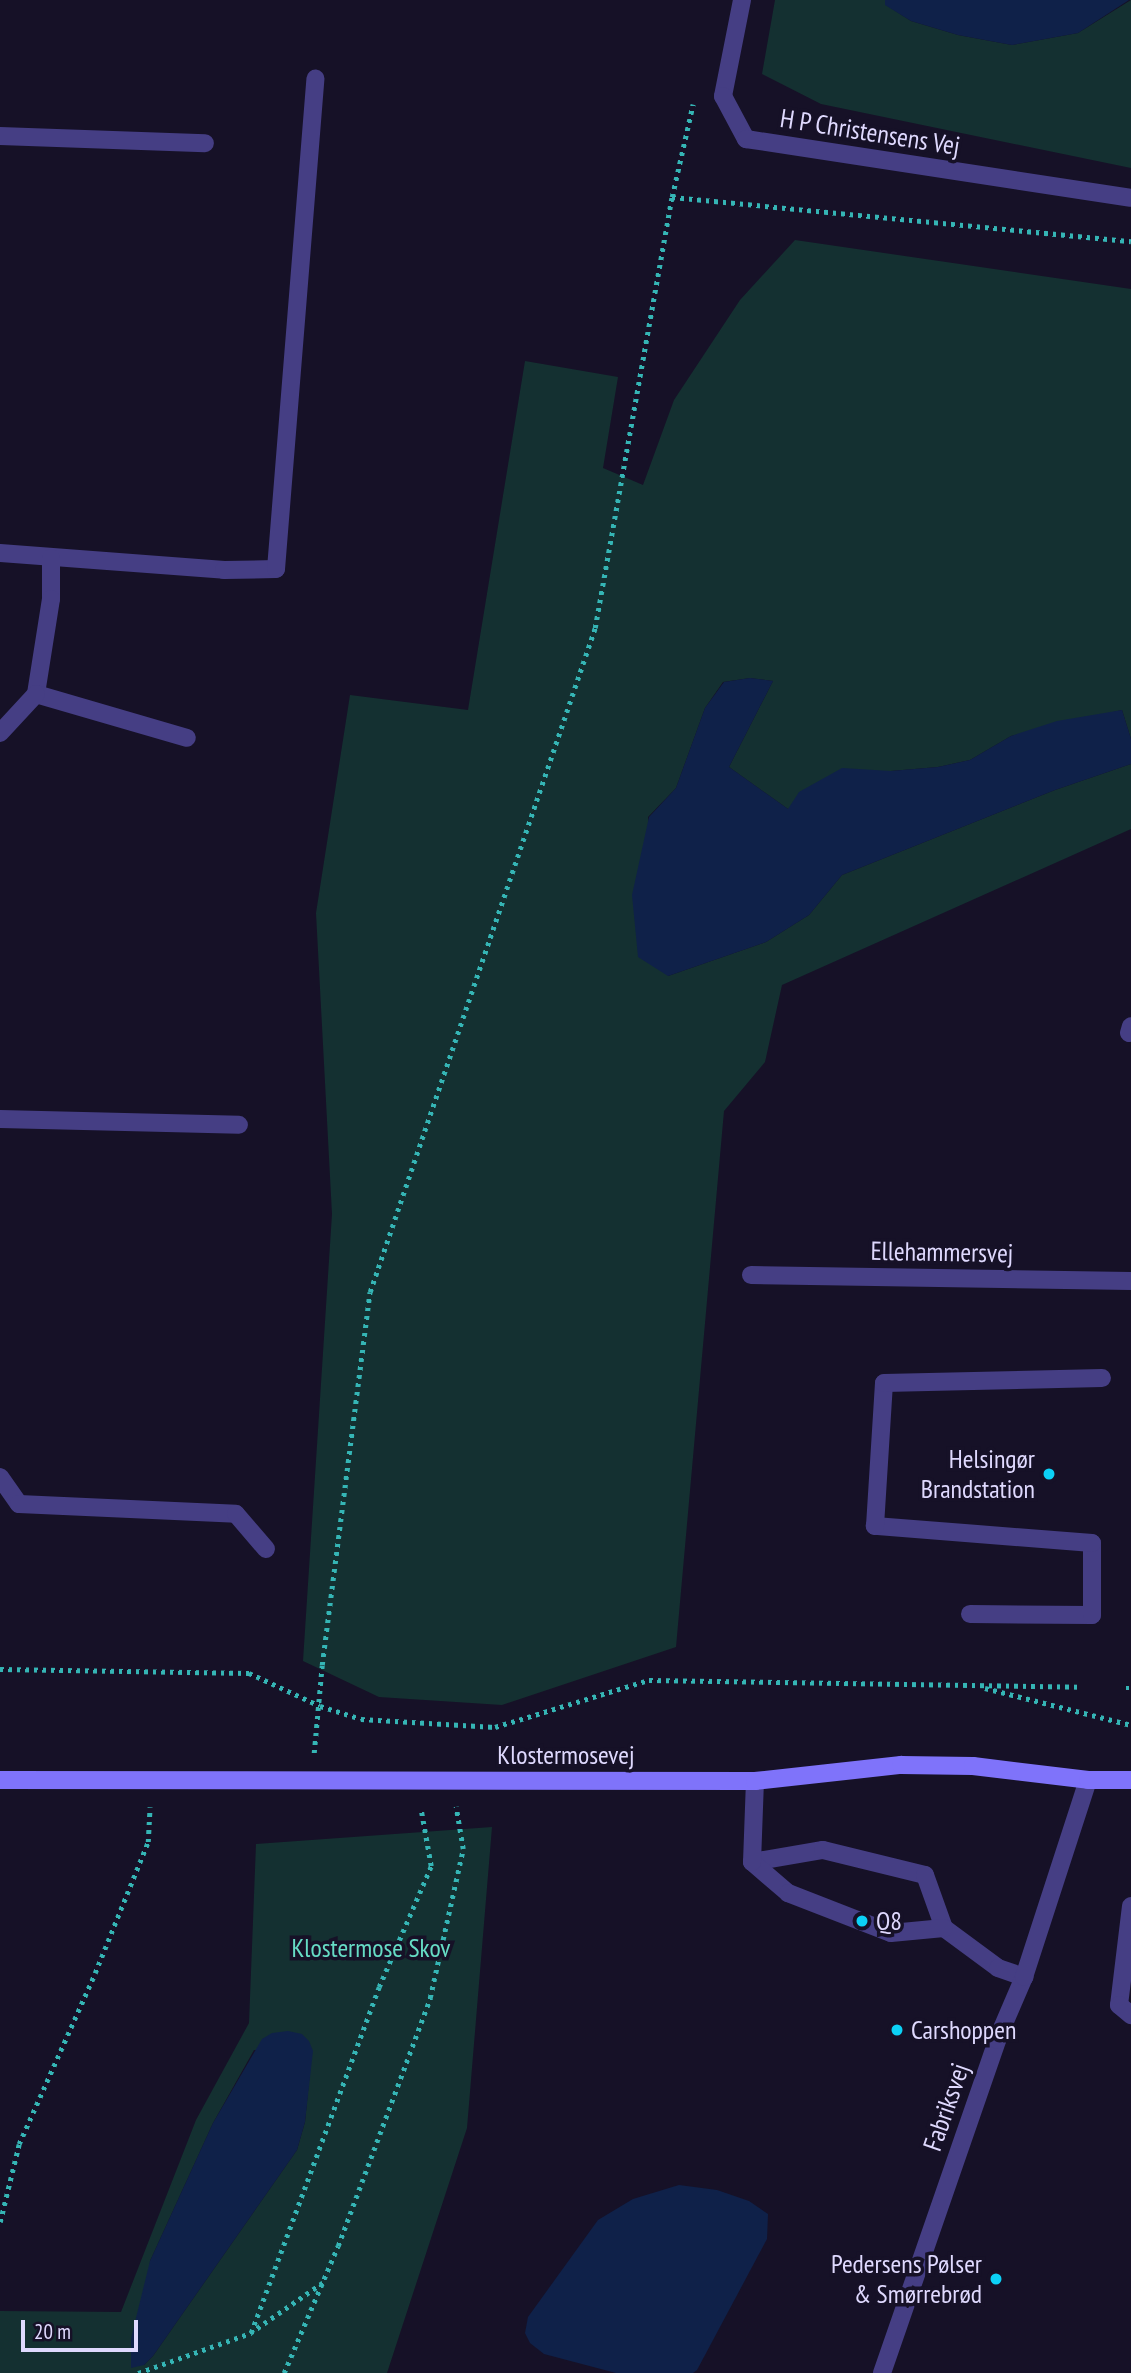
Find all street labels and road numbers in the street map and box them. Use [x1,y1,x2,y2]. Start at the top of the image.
street label: H P Christensens Vej [777,102,963,162]
street label: Ellehammersvej [870,1235,1014,1269]
street label: Klostermosevej [497,1739,635,1771]
street label: Fabriksvej [917,2059,975,2155]

